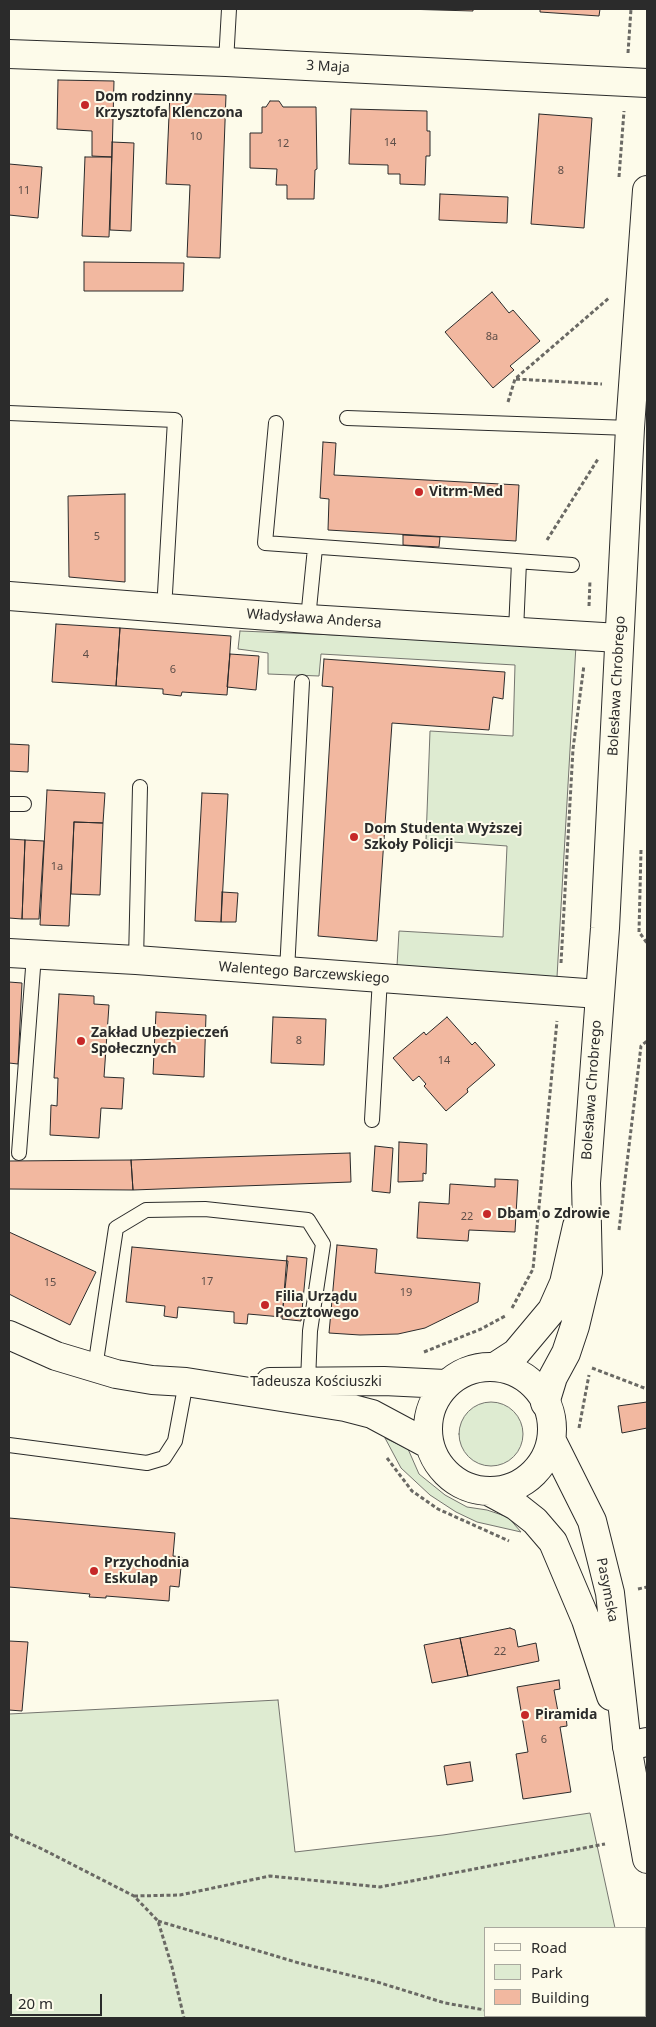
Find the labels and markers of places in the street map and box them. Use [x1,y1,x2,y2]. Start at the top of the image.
place label: Dom rodzinny Krzysztofa Klenczona [95,89,243,121]
marker: Dom rodzinny Krzysztofa Klenczona [79,99,91,111]
place label: Vitrm-Med [429,484,503,500]
marker: Vitrm-Med [413,486,425,498]
place label: Dom Studenta Wyższej Szkoły Policji [364,821,522,854]
marker: Dom Studenta Wyższej Szkoły Policji [348,831,360,843]
place label: Zakład Ubezpieczeń Społecznych [91,1025,229,1058]
marker: Zakład Ubezpieczeń Społecznych [75,1035,87,1047]
place label: Dbam o Zdrowie [497,1206,610,1222]
marker: Dbam o Zdrowie [481,1208,493,1220]
place label: Filia Urządu Pocztowego [275,1289,359,1321]
marker: Filia Urządu Pocztowego [259,1299,271,1311]
place label: Przychodnia Eskulap [104,1555,189,1588]
marker: Przychodnia Eskulap [88,1565,100,1577]
place label: Piramida [535,1707,597,1723]
marker: Piramida [519,1709,531,1721]

